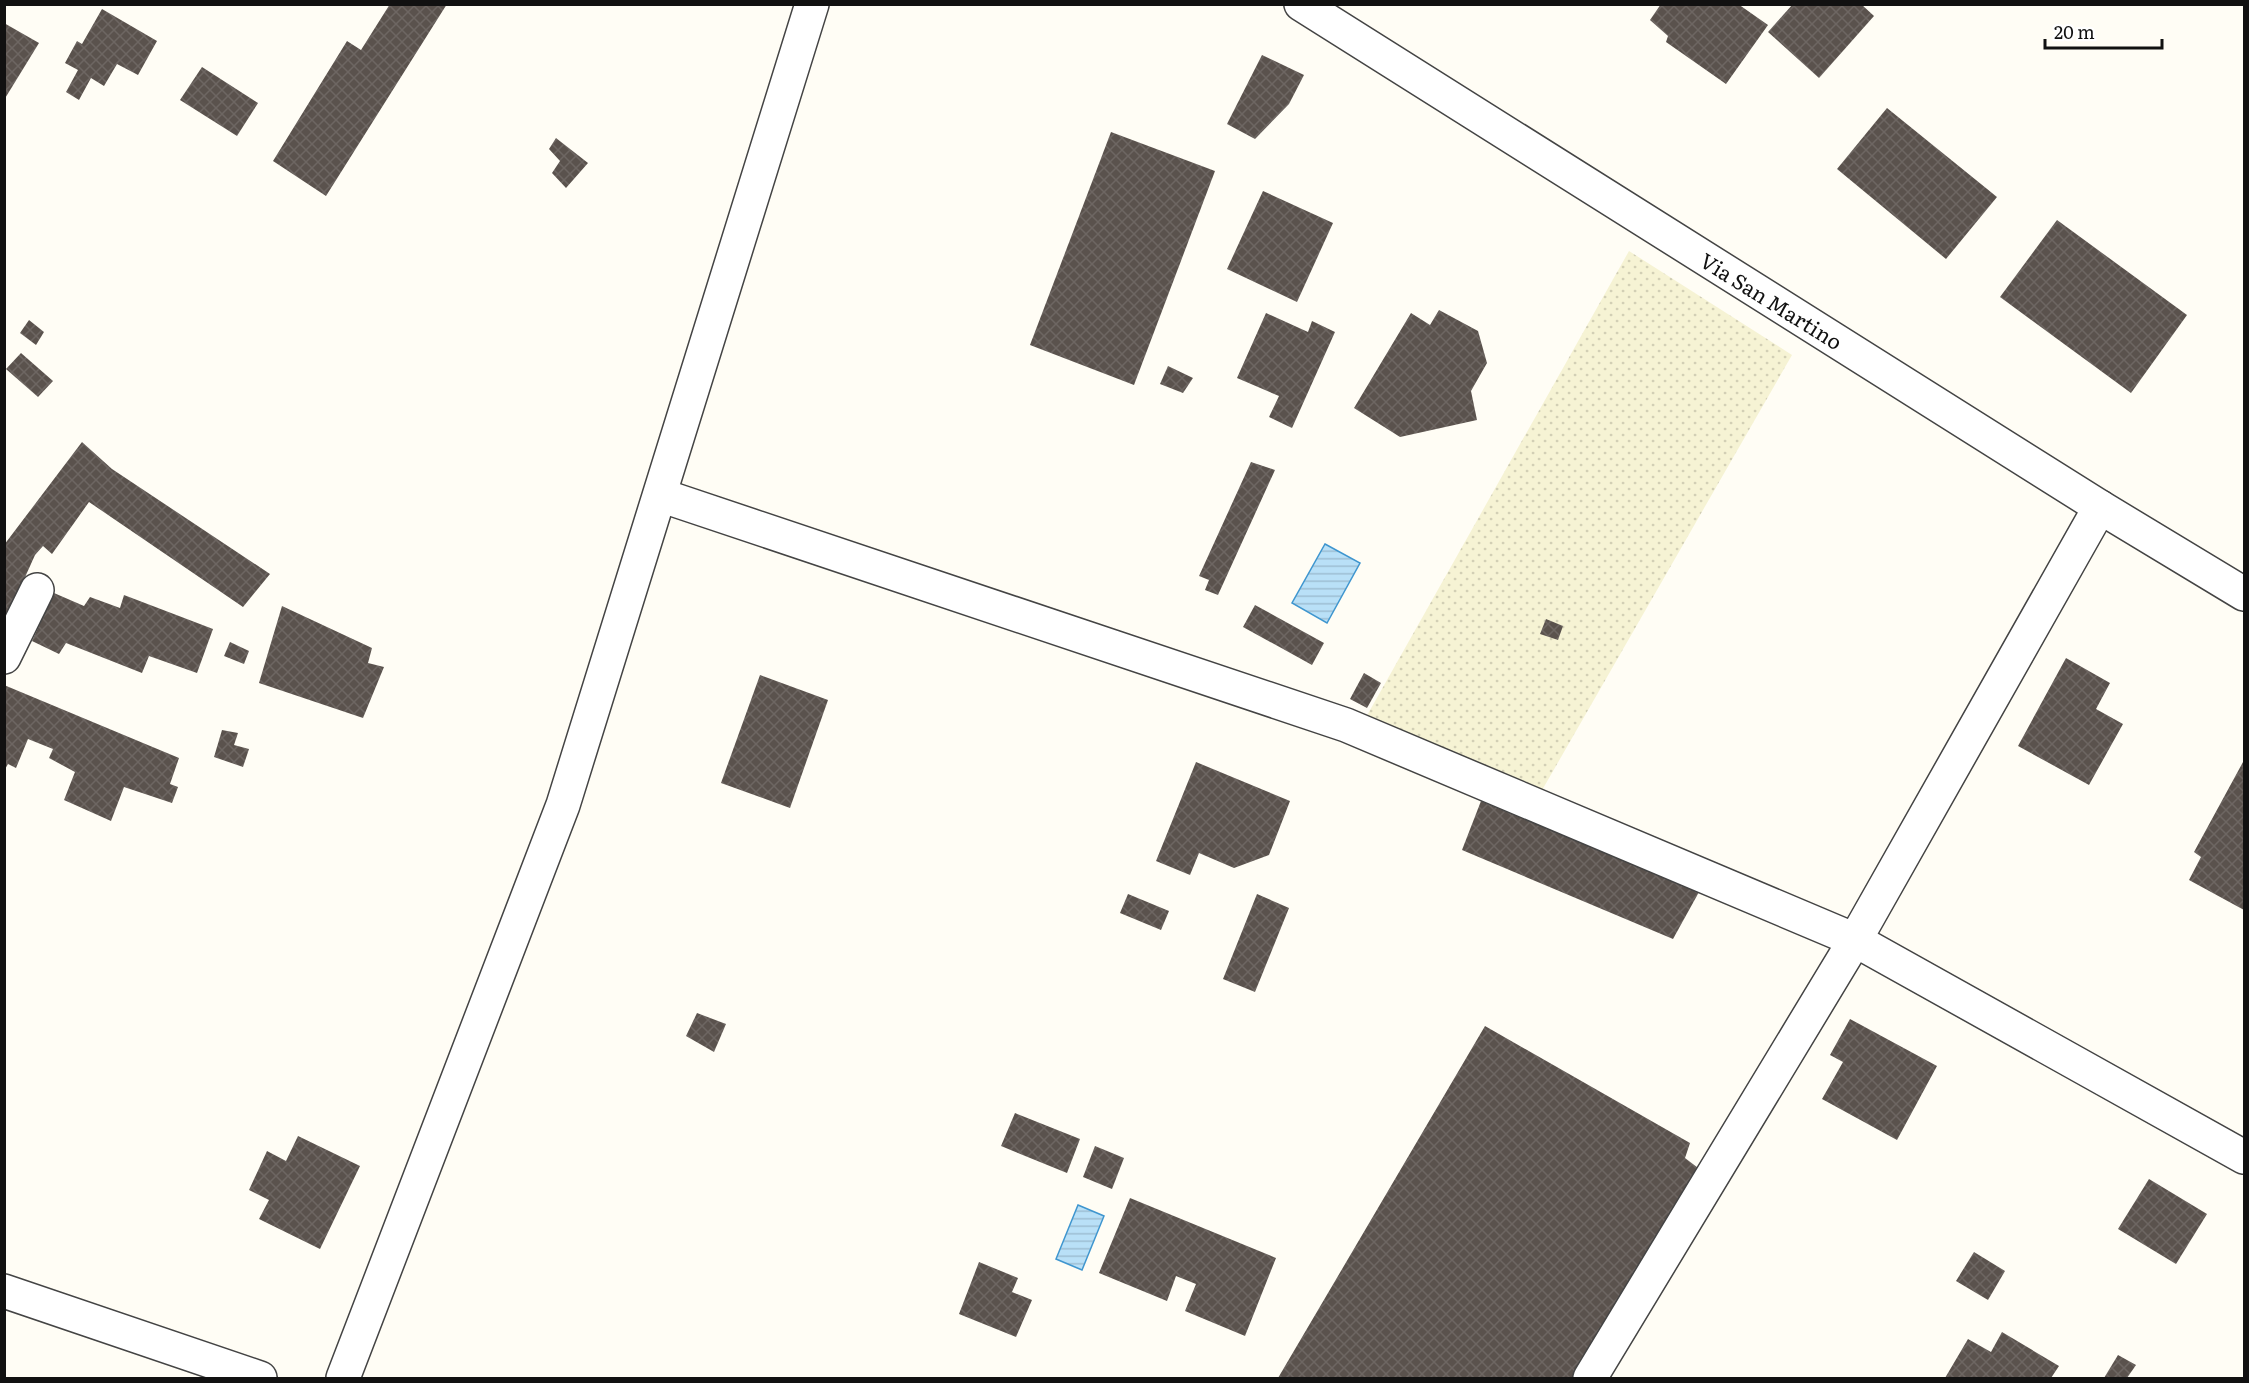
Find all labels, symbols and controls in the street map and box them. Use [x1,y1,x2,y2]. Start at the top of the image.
scale bar [2045,12,2162,50]
text: 20 m [2054,18,2095,45]
street label: Via San Martino [1695,244,1849,356]

